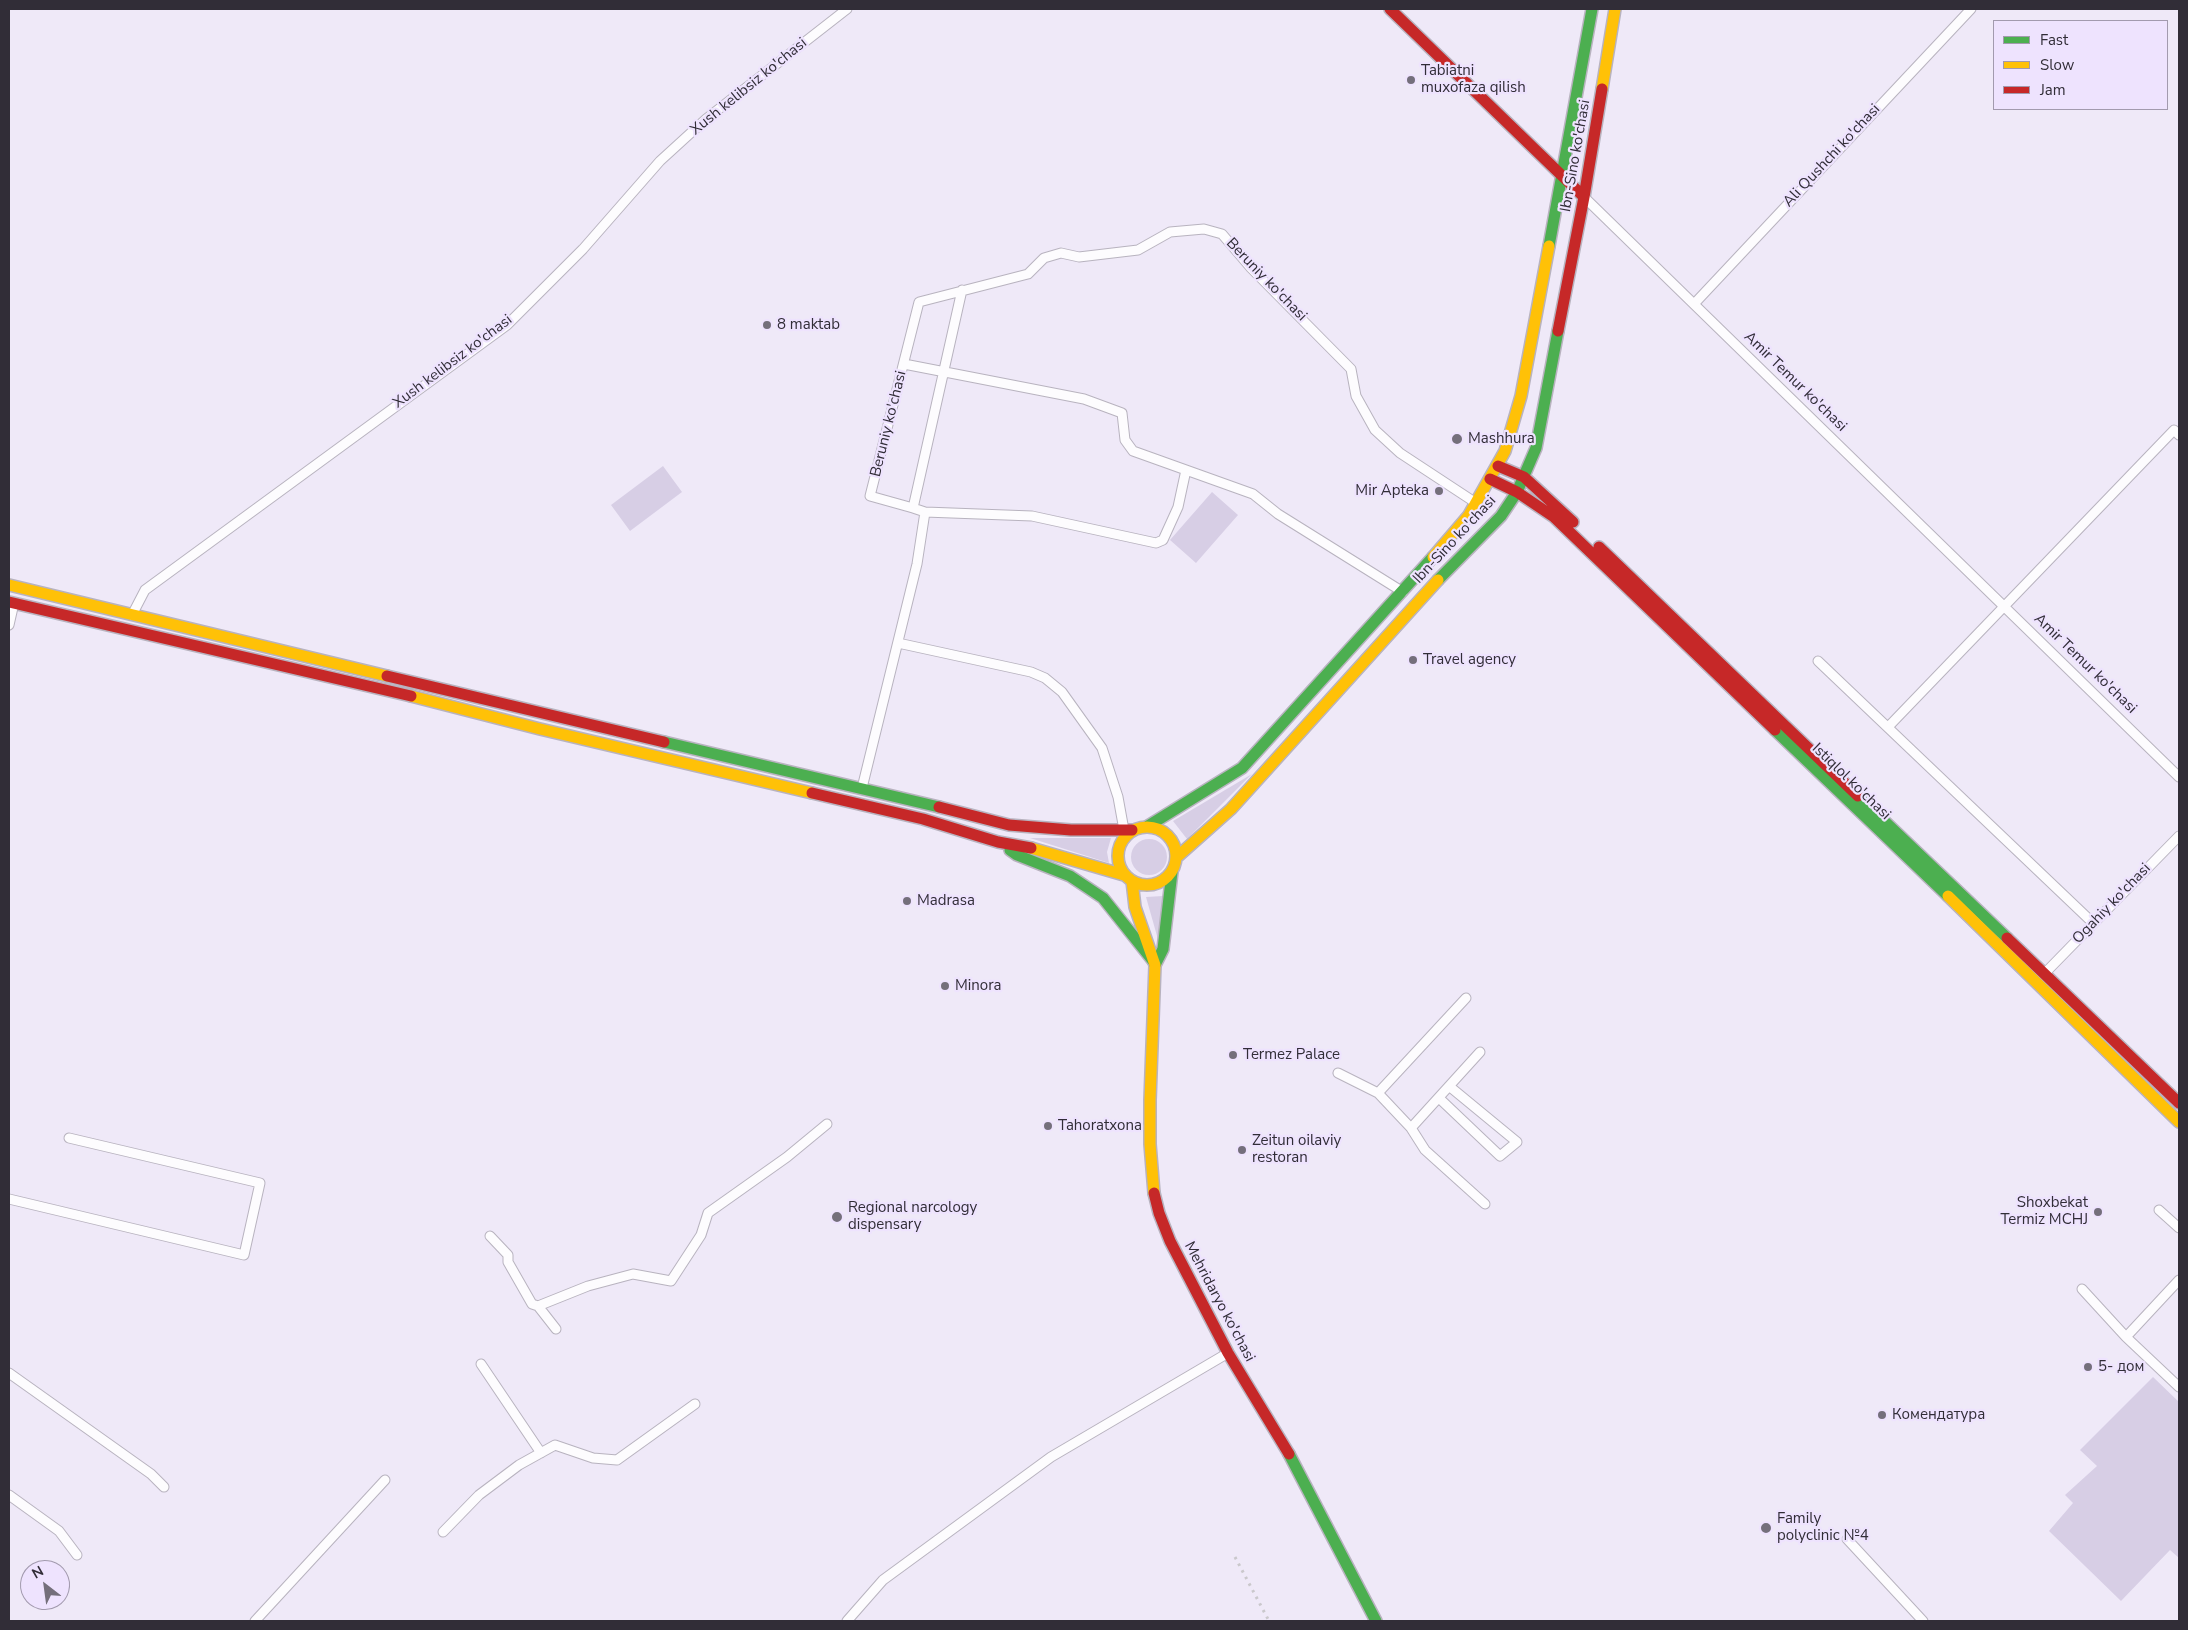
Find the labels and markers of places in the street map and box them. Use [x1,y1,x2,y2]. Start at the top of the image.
place label: Tabiatni muxofaza qilish [1421,62,1526,97]
marker: Tabiatni muxofaza qilish [1405,74,1417,86]
place label: 8 maktab [777,316,840,334]
marker: 8 maktab [761,319,773,331]
place label: Mashhura [1468,430,1535,448]
marker: Mashhura [1450,432,1464,446]
place label: Mir Apteka [1355,482,1429,500]
marker: Mir Apteka [1433,485,1445,497]
place label: Travel agency [1423,651,1516,669]
marker: Travel agency [1407,654,1419,666]
place label: Madrasa [917,892,975,910]
marker: Madrasa [901,895,913,907]
place label: Minora [955,977,1001,995]
marker: Minora [939,980,951,992]
place label: Termez Palace [1243,1046,1340,1064]
marker: Termez Palace [1227,1049,1239,1061]
place label: Tahoratxona [1058,1117,1142,1135]
marker: Tahoratxona [1042,1120,1054,1132]
place label: Zeitun oilaviy restoran [1252,1132,1341,1167]
marker: Zeitun oilaviy restoran [1236,1144,1248,1156]
place label: Shoxbekat Termiz MCHJ [2000,1194,2088,1229]
place label: Regional narcology dispensary [848,1199,977,1234]
marker: Shoxbekat Termiz MCHJ [2092,1206,2104,1218]
marker: Regional narcology dispensary [830,1210,844,1224]
place label: 5- дом [2098,1358,2144,1376]
marker: 5- дом [2082,1361,2094,1373]
place label: Комендатура [1892,1406,1985,1424]
marker: Комендатура [1876,1409,1888,1421]
place label: Family polyclinic №4 [1777,1510,1869,1545]
marker: Family polyclinic №4 [1759,1521,1773,1535]

